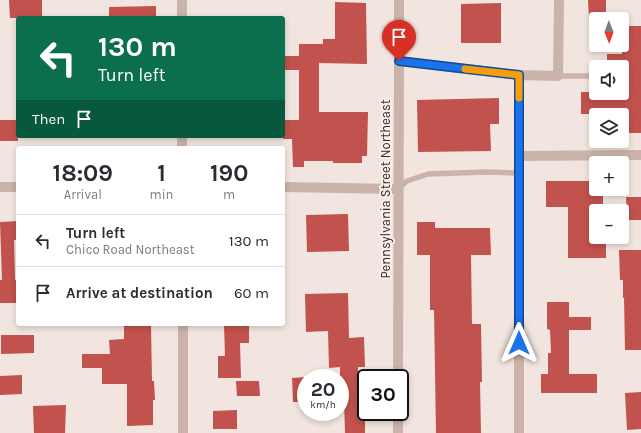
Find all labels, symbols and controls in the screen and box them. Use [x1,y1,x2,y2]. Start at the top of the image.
north arrow [589,12,629,52]
map controls [589,12,629,244]
pin [382,20,416,61]
icon: arrive [388,26,410,48]
text: 130 m [98,30,177,63]
icon: left [32,32,84,84]
button: sound [589,60,629,100]
text: Turn left [98,64,166,86]
street label: Pennsylvania Street Northeast [378,99,393,279]
icon: arrive [73,108,95,130]
button: layers [589,108,629,148]
text: Then [32,110,65,128]
button: + [589,156,629,196]
text: 18:09 [53,159,113,187]
text: 1 [157,159,166,187]
text: 190 [210,159,248,187]
text: Arrival [64,187,102,202]
text: min [150,187,173,202]
text: m [223,187,235,202]
button: − [589,204,629,244]
text: Turn left [66,224,125,242]
icon: left [32,230,54,252]
text: 130 m [229,232,269,250]
text: Chico Road Northeast [66,242,195,257]
icon: arrive [32,282,54,304]
text: Arrive at destination [66,284,213,302]
text: 60 m [234,284,269,302]
position arrow [498,322,540,364]
speed limit sign: 30 [357,369,409,421]
text: 20 [311,378,335,401]
text: km/h [310,399,336,411]

